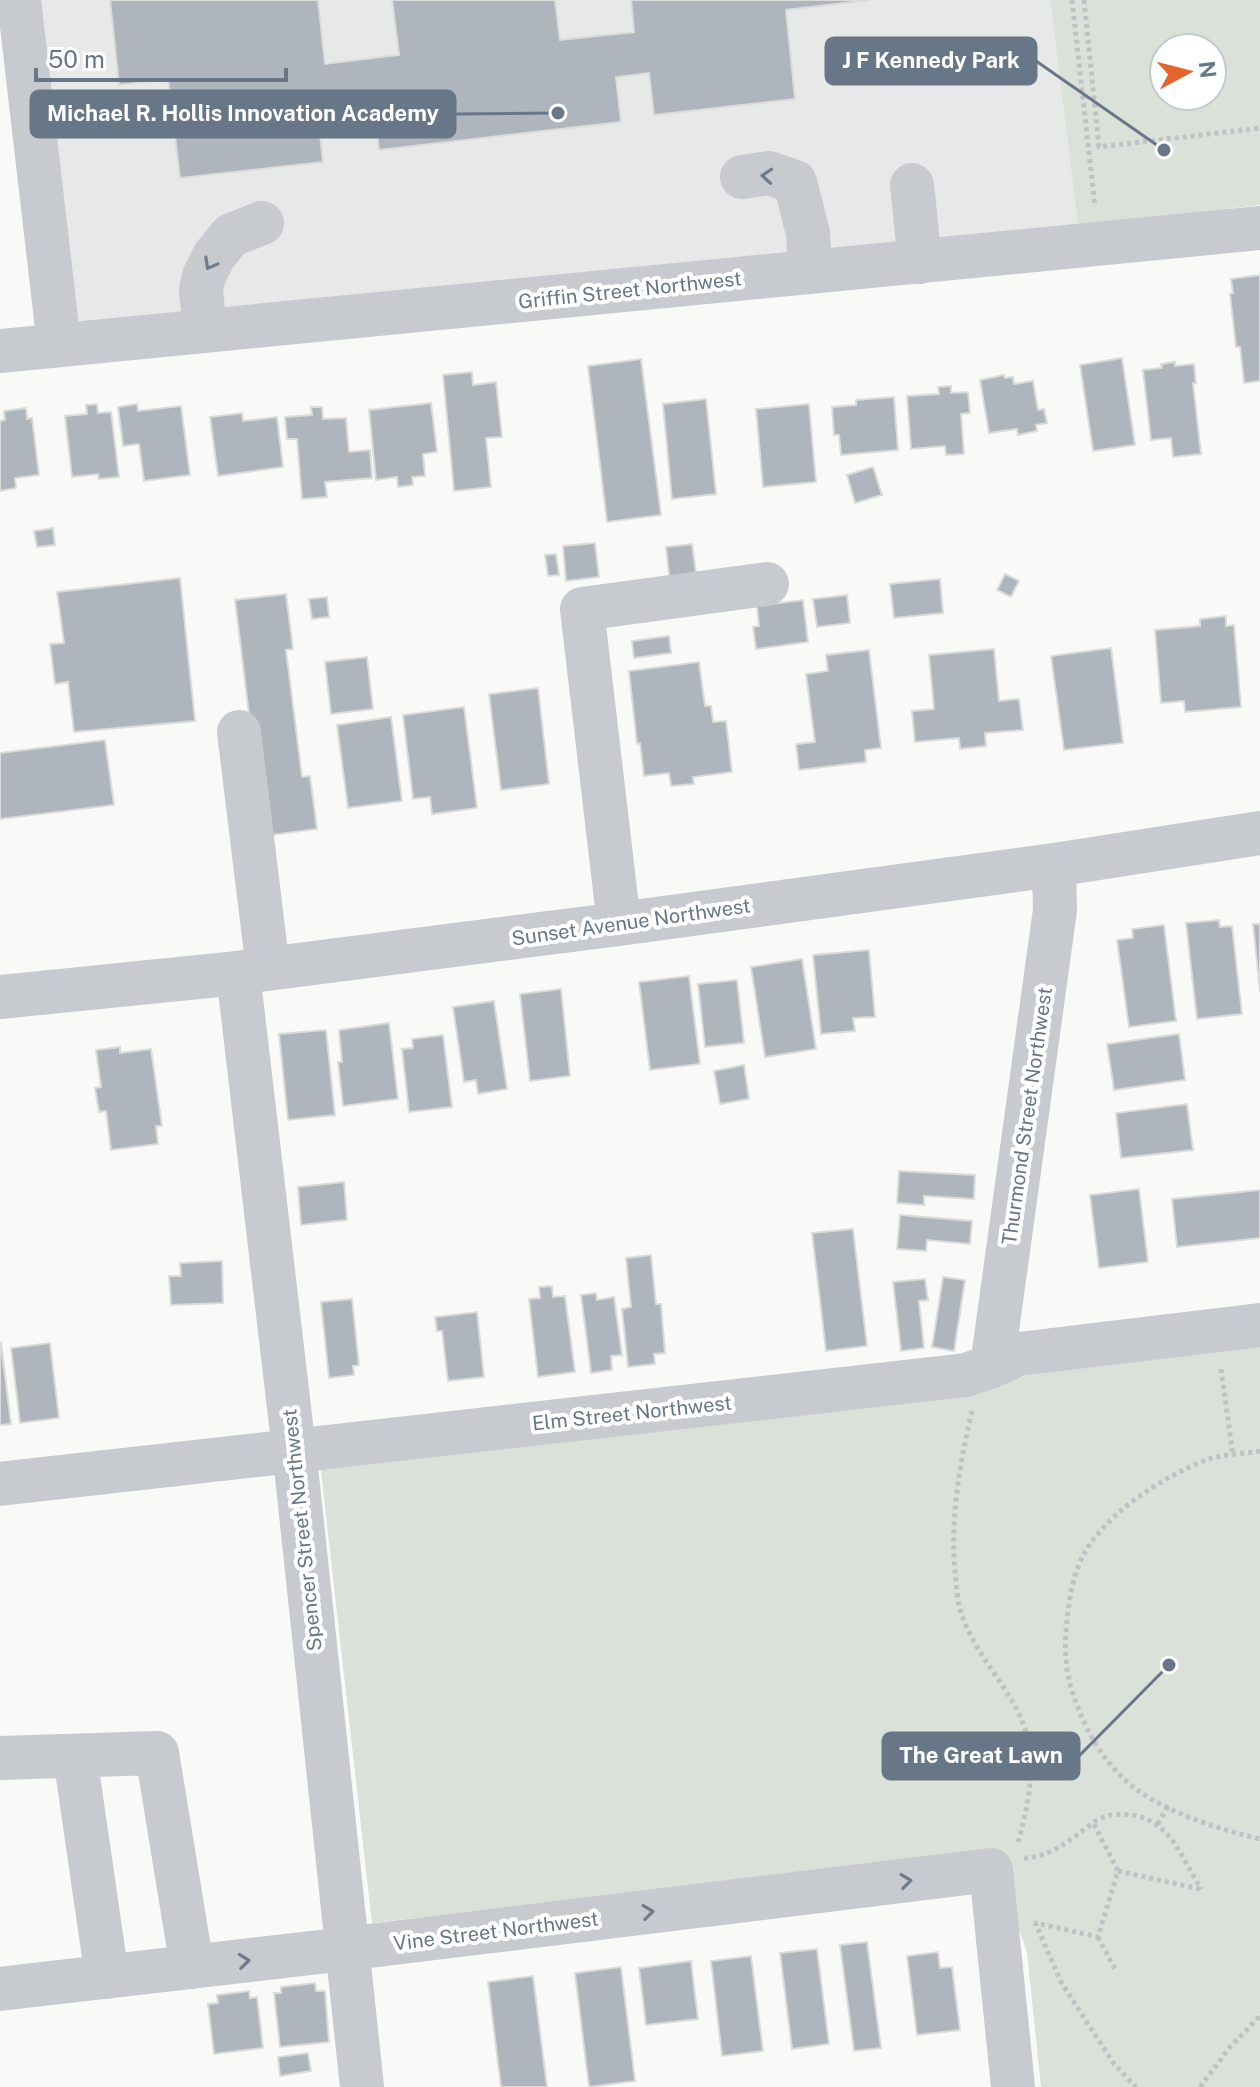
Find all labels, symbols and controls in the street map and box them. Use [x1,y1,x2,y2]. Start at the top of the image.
scale bar [36,32,286,82]
north arrow [1148,32,1228,112]
callout: J F Kennedy Park [826,38,1036,84]
text: 50 m [48,45,105,73]
text: J F Kennedy Park [842,47,1020,73]
text: N [1194,59,1222,80]
callout: Michael R. Hollis Innovation Academy [31,91,455,137]
text: Michael R. Hollis Innovation Academy [47,100,440,126]
one-way arrow [761,168,774,185]
one-way arrow [205,256,220,270]
street label: Griffin Street Northwest [517,266,743,314]
street label: Sunset Avenue Northwest [510,893,752,951]
street label: Thurmond Street Northwest [997,985,1057,1247]
street label: Elm Street Northwest [531,1391,733,1435]
street label: Spencer Street Northwest [277,1408,327,1652]
callout: The Great Lawn [883,1733,1079,1779]
text: The Great Lawn [899,1742,1063,1768]
one-way arrow [900,1872,913,1889]
one-way arrow [641,1904,654,1921]
street label: Vine Street Northwest [392,1907,600,1955]
one-way arrow [238,1952,251,1969]

